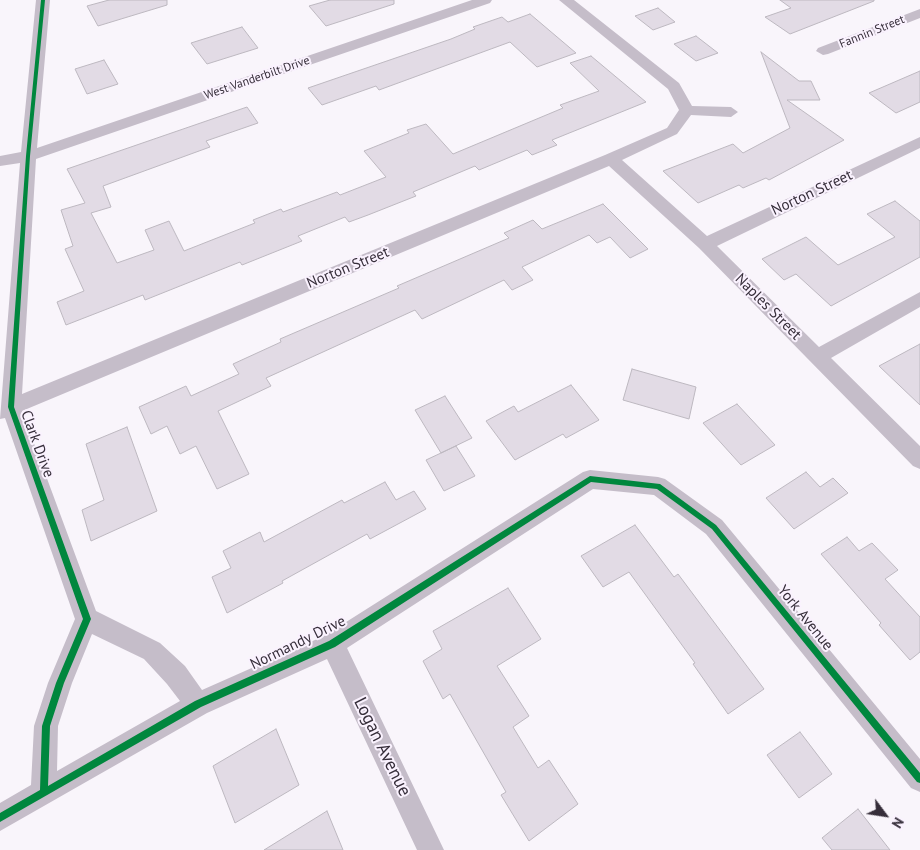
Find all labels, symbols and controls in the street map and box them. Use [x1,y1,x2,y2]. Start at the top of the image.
street label: Fannin Street [837,12,907,52]
street label: West Vanderbilt Drive [202,53,312,103]
street label: Norton Street [769,166,855,220]
street label: Norton Street [304,243,392,293]
street label: Naples Street [731,270,805,344]
street label: Clark Drive [17,408,57,480]
street label: York Avenue [773,582,837,654]
street label: Normandy Drive [247,612,349,674]
street label: Logan Avenue [349,694,415,800]
north arrow [860,790,910,840]
text: N [888,814,908,831]

